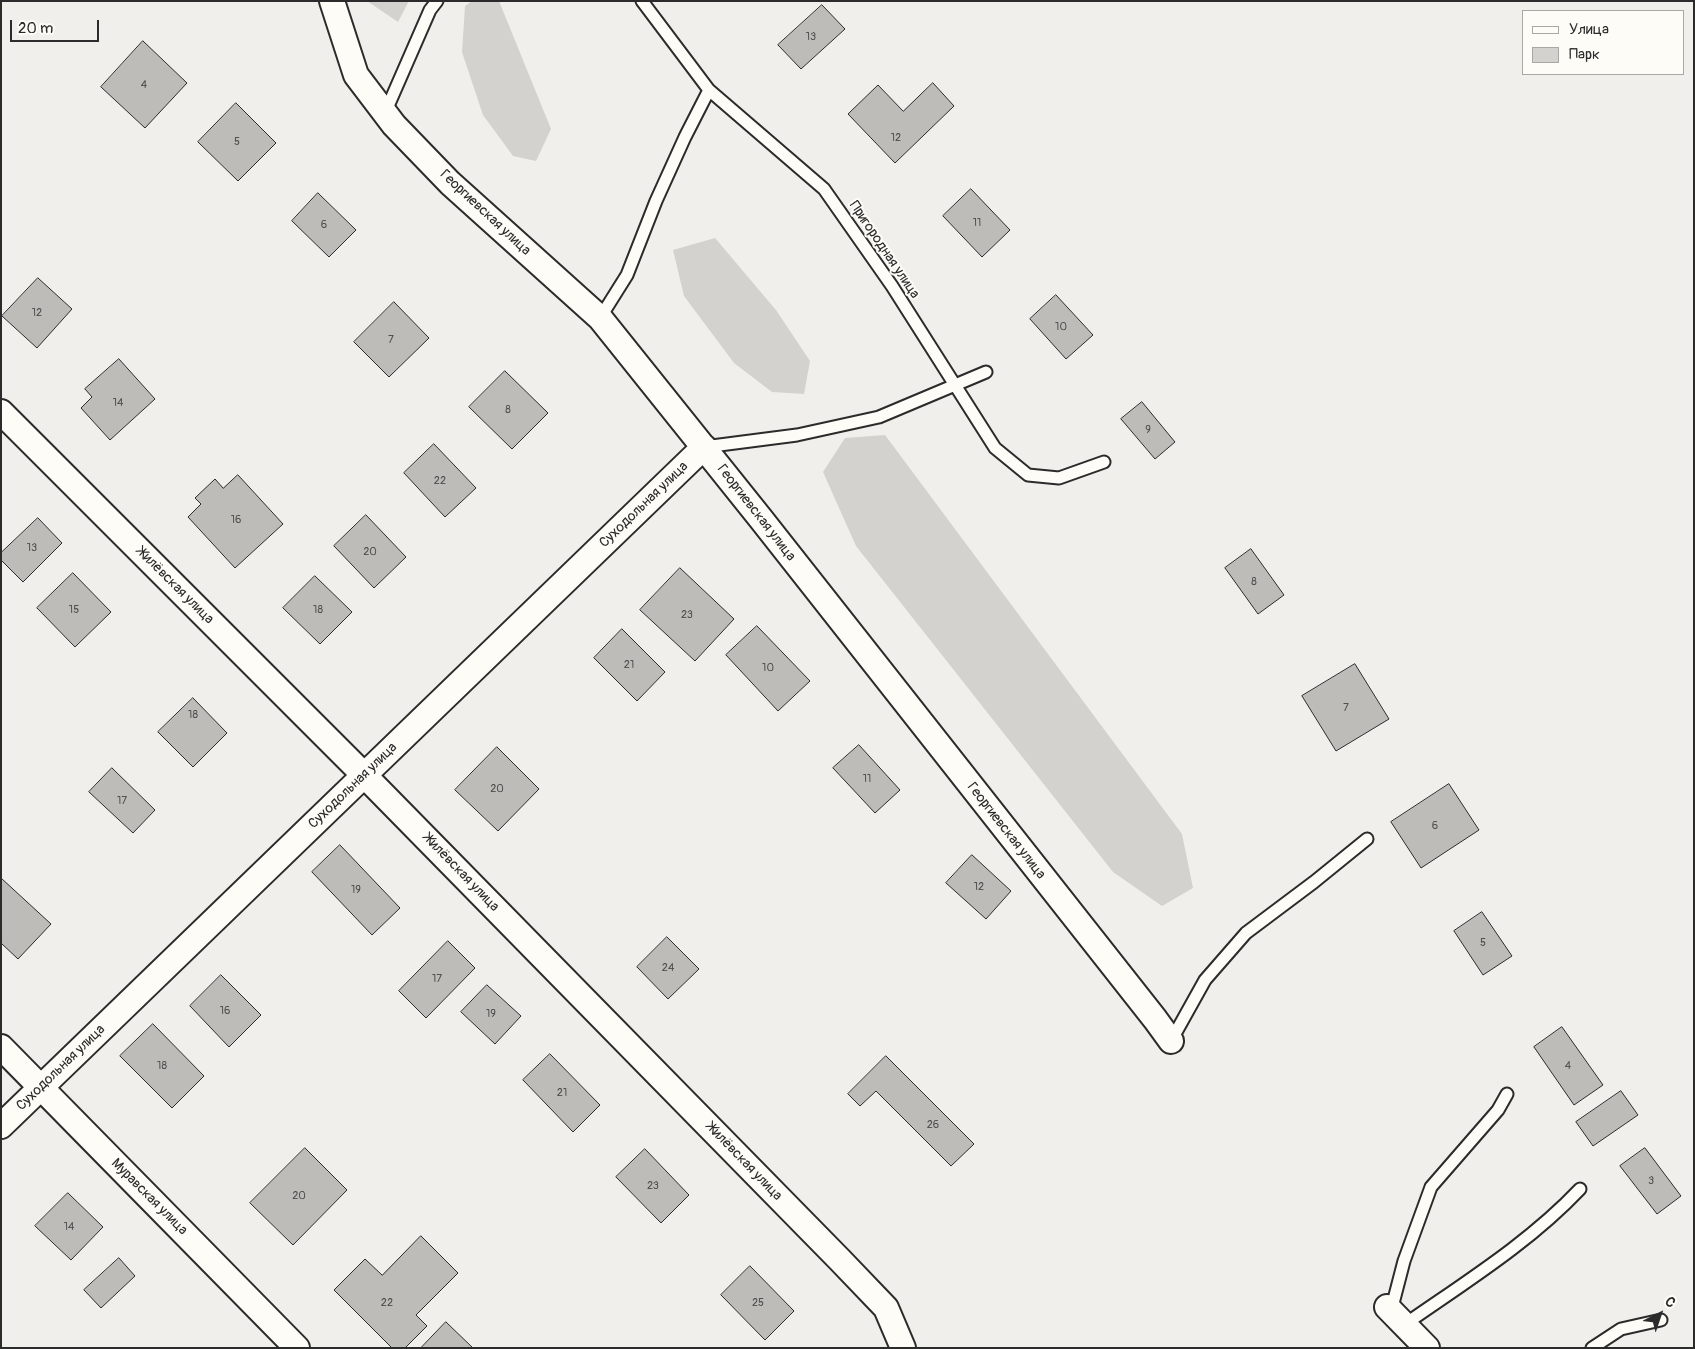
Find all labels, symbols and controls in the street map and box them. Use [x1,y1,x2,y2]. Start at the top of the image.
scale bar [12,10,101,42]
legend [1522,10,1685,75]
text: 20 m [18,19,53,38]
text: Улица [1569,20,1609,39]
house number: 13 [806,30,816,44]
text: Парк [1569,45,1600,64]
house number: 4 [141,78,147,92]
house number: 12 [891,131,901,145]
house number: 5 [234,135,240,149]
street label: Георгиевская улица [436,167,534,259]
street label: Пригородная улица [845,198,923,302]
house number: 11 [973,216,981,230]
house number: 6 [321,218,327,232]
house number: 12 [32,306,42,320]
house number: 10 [1055,320,1067,334]
house number: 7 [388,333,394,347]
house number: 14 [113,396,123,410]
house number: 8 [505,403,511,417]
house number: 9 [1145,423,1151,437]
street label: Суходольная улица [596,458,692,552]
street label: Георгиевская улица [713,461,799,565]
house number: 22 [434,474,446,488]
house number: 16 [231,513,241,527]
house number: 13 [27,541,37,555]
street label: Жилёвская улица [133,544,217,628]
house number: 20 [363,545,377,559]
house number: 8 [1251,575,1257,589]
house number: 15 [69,603,79,617]
house number: 18 [313,603,323,617]
house number: 23 [681,608,693,622]
house number: 21 [624,658,634,672]
house number: 10 [762,661,774,675]
house number: 7 [1343,701,1349,715]
house number: 18 [188,708,198,722]
street label: Суходольная улица [305,739,401,833]
house number: 11 [863,772,871,786]
street label: Георгиевская улица [963,779,1049,883]
house number: 20 [490,782,504,796]
house number: 17 [117,794,127,808]
house number: 6 [1432,819,1438,833]
street label: Жилёвская улица [420,831,502,915]
house number: 12 [974,880,984,894]
house number: 19 [351,883,361,897]
house number: 5 [1480,936,1486,950]
house number: 24 [662,961,674,975]
house number: 17 [432,972,442,986]
house number: 16 [220,1004,230,1018]
house number: 19 [486,1007,496,1021]
street label: Суходольная улица [13,1021,109,1115]
house number: 18 [157,1059,167,1073]
house number: 4 [1565,1059,1571,1073]
house number: 21 [557,1086,567,1100]
house number: 26 [927,1118,939,1132]
street label: Жилёвская улица [703,1120,785,1204]
street label: Муравская улица [107,1155,191,1239]
house number: 3 [1648,1174,1654,1188]
house number: 23 [647,1179,659,1193]
house number: 20 [292,1189,306,1203]
house number: 14 [64,1220,74,1234]
north arrow [1635,1289,1685,1339]
text: С [1661,1293,1679,1312]
house number: 22 [381,1296,393,1310]
house number: 25 [752,1296,764,1310]

